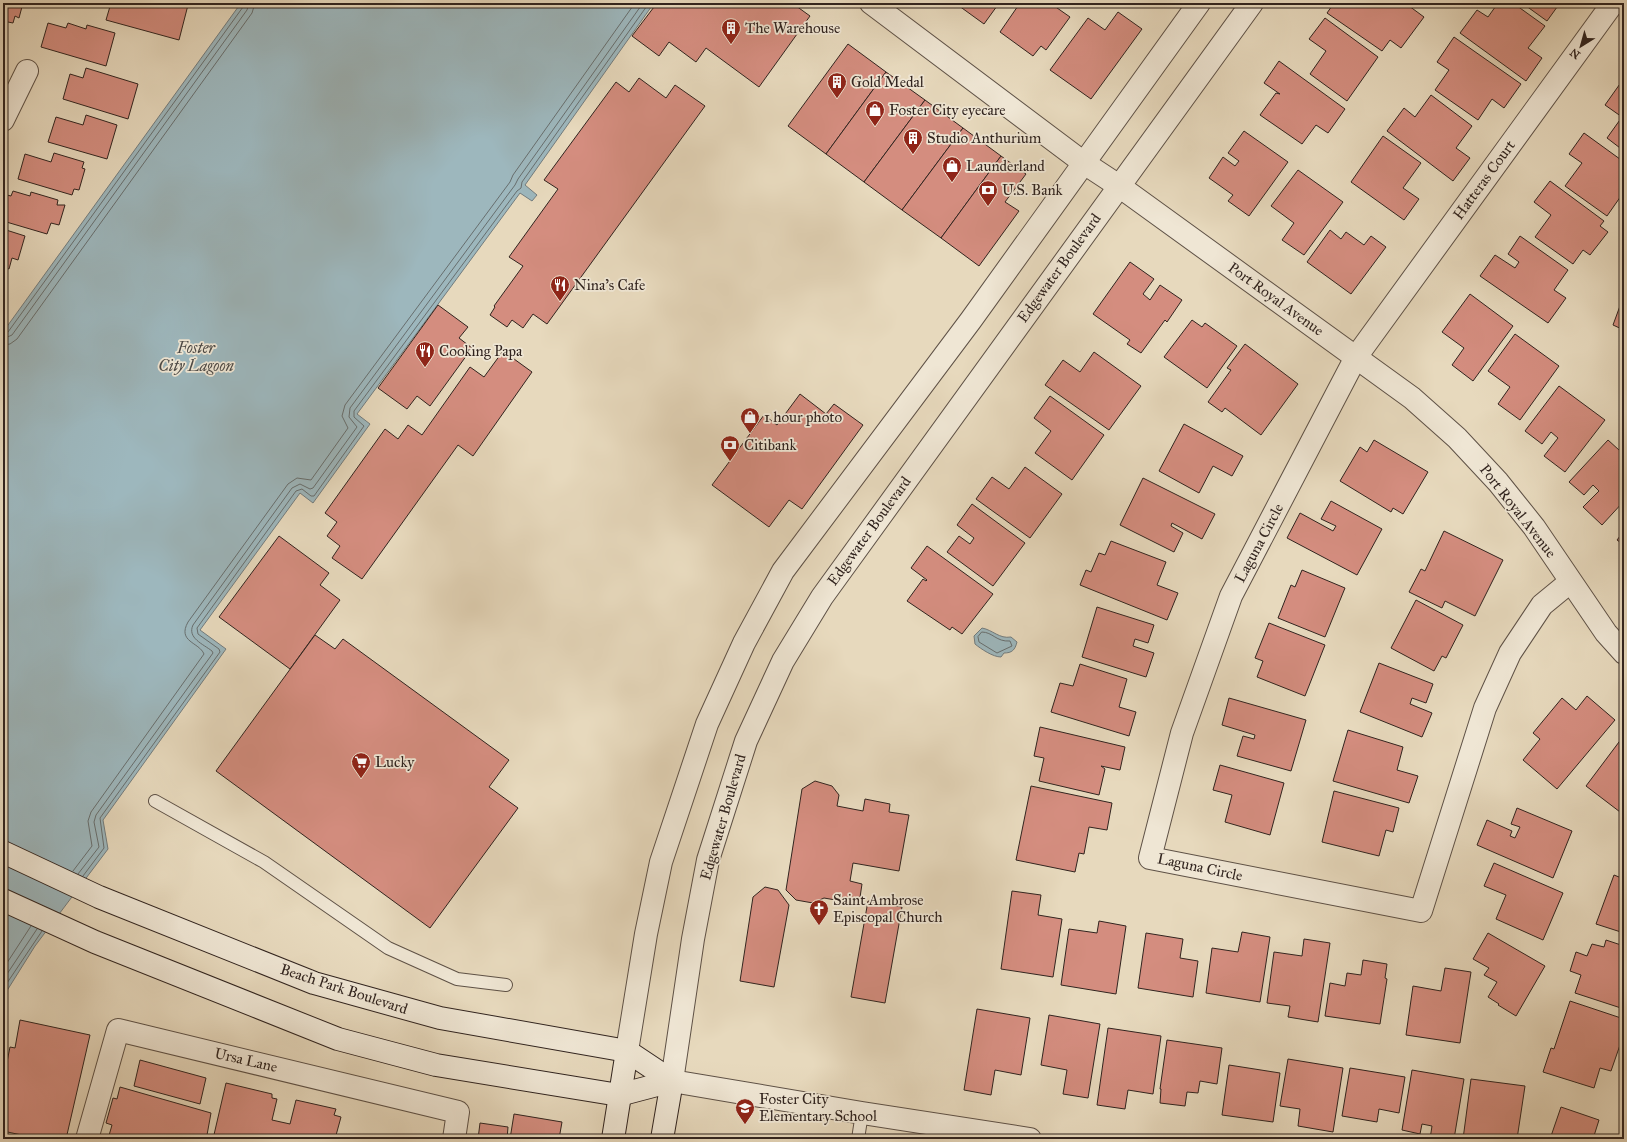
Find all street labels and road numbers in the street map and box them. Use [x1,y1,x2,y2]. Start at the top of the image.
street label: Hatteras Court [1449,136,1519,223]
street label: Edgewater Boulevard [1013,210,1105,326]
street label: Port Royal Avenue [1225,258,1327,340]
street label: Port Royal Avenue [1476,461,1560,561]
street label: Edgewater Boulevard [823,473,915,589]
street label: Laguna Circle [1231,500,1287,586]
street label: Edgewater Boulevard [696,751,750,882]
street label: Laguna Circle [1156,849,1244,885]
street label: Beach Park Boulevard [278,960,411,1018]
street label: Ursa Lane [213,1044,279,1076]

